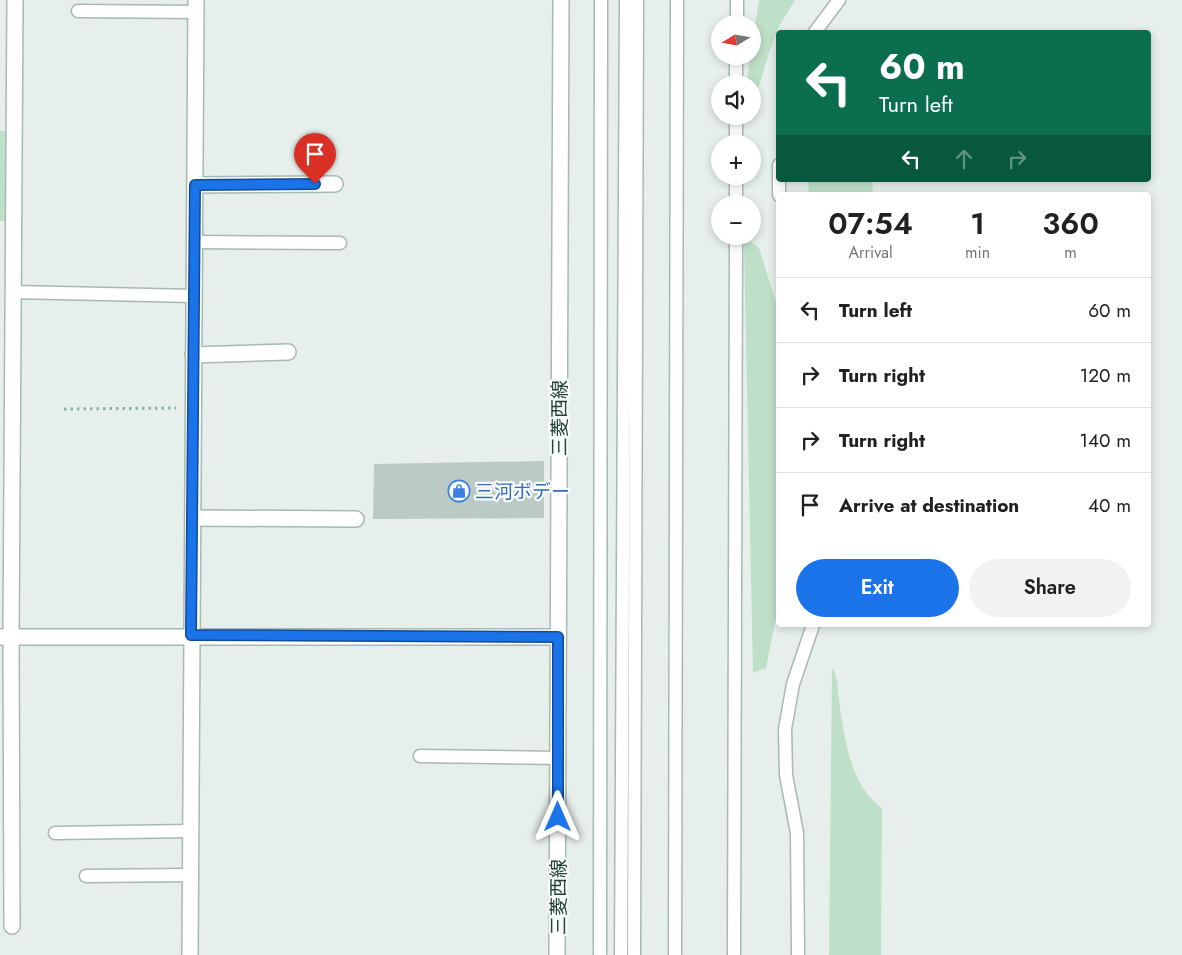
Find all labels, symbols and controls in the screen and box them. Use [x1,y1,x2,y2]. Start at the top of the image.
north arrow [711,15,761,65]
map controls [711,15,761,245]
text: 60 m [879,42,965,92]
icon: left [796,50,861,115]
button: sound [711,75,761,125]
text: Turn left [879,88,953,120]
pin [294,133,336,184]
button: + [711,135,761,185]
icon: arrive [301,140,329,168]
icon: left [897,145,925,173]
icon: ahead [950,145,978,173]
icon: right [1003,145,1031,173]
button: − [711,195,761,245]
text: 07:54 [828,202,913,245]
text: 1 [970,202,985,245]
text: 360 [1042,202,1099,245]
text: Arrival [848,241,893,264]
text: min [965,241,990,264]
text: m [1064,241,1077,264]
icon: left [796,296,824,324]
text: Turn left [839,297,912,324]
text: 60 m [1088,297,1131,324]
icon: right [796,361,824,389]
text: Turn right [839,362,925,389]
text: 120 m [1080,362,1131,389]
street label: 三菱西線 [546,380,573,456]
icon: right [796,426,824,454]
text: Turn right [839,427,925,454]
text: 140 m [1079,427,1131,454]
place label: 三河ボデー [475,478,570,505]
shop icon: 三河ボデー [447,479,471,503]
icon: arrive [796,491,824,519]
text: Arrive at destination [839,492,1019,519]
text: 40 m [1088,492,1131,519]
button: Exit [796,559,959,617]
button: Share [969,559,1131,617]
position arrow [531,790,583,842]
street label: 三菱西線 [545,859,572,935]

